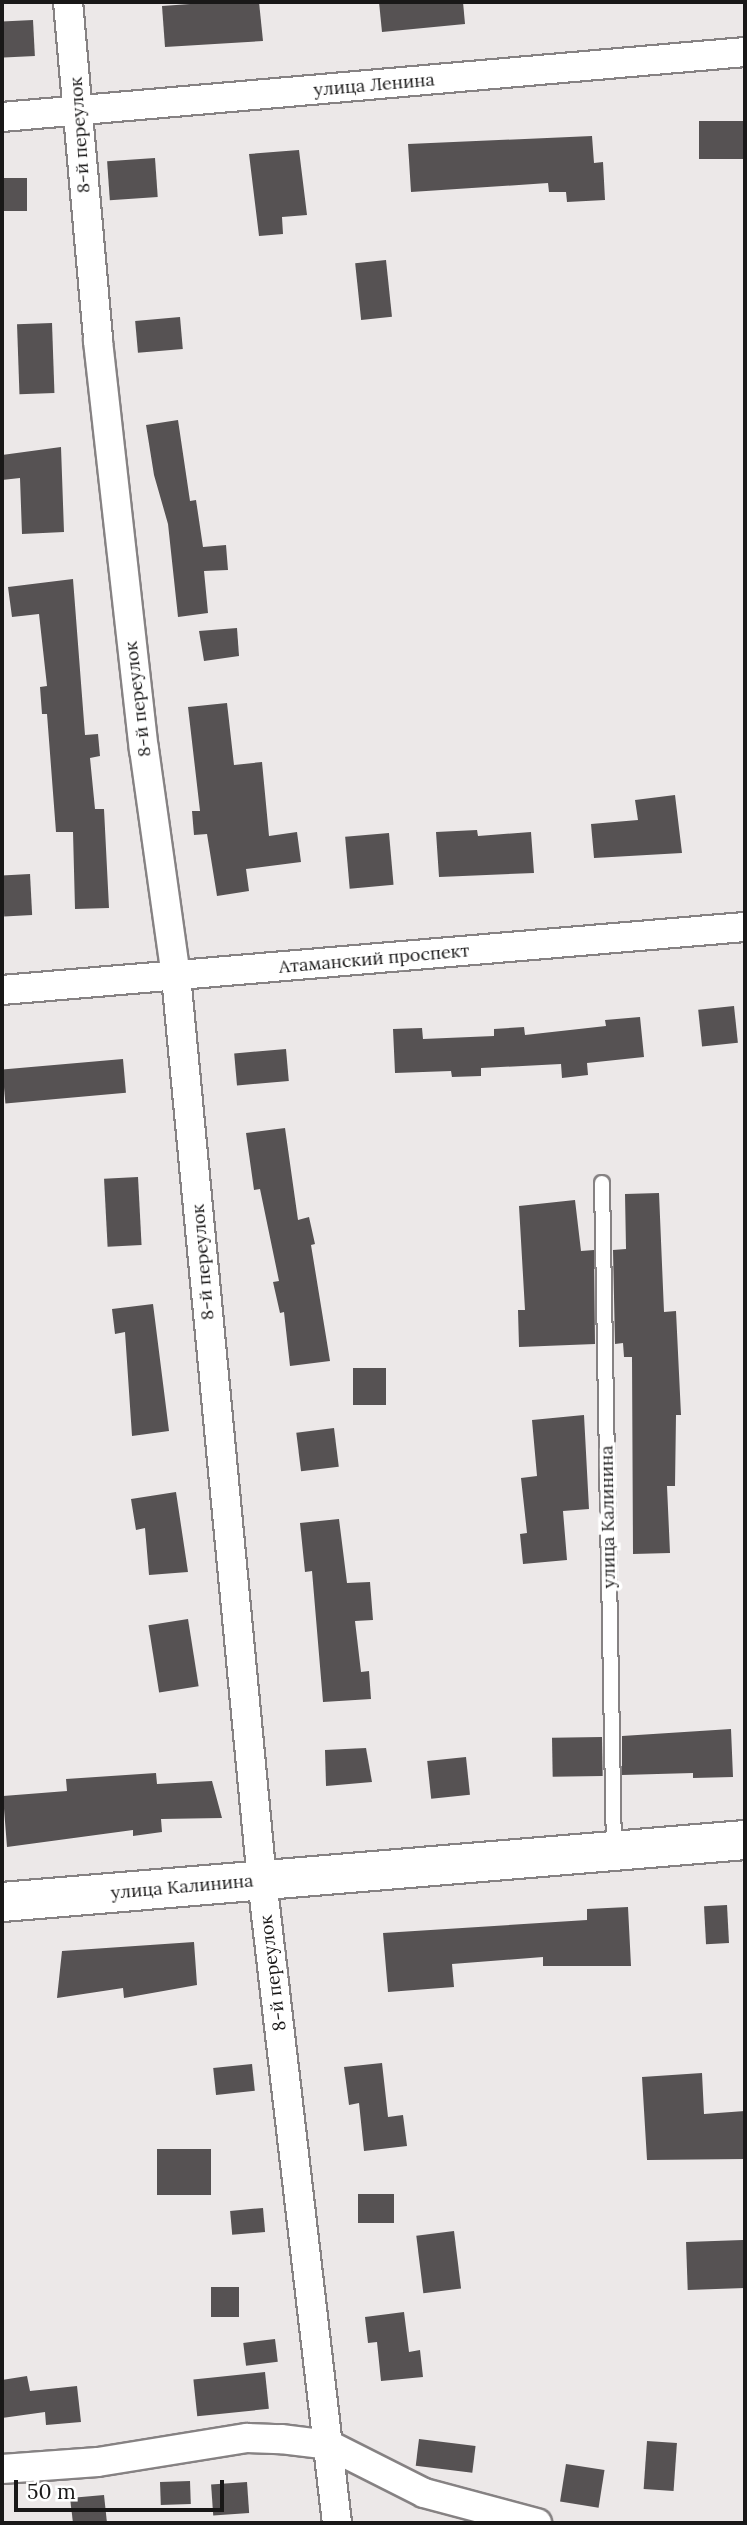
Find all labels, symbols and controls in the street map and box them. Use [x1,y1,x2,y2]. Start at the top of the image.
street label: улица Ленина [313,69,435,101]
street label: 8-й переулок [65,76,95,194]
street label: 8-й переулок [120,640,156,758]
street label: Атаманский проспект [278,940,470,978]
street label: 8-й переулок [187,1203,219,1321]
street label: улица Калинина [596,1445,620,1589]
street label: улица Калинина [110,1870,254,1904]
street label: 8-й переулок [255,1914,291,2032]
scale bar [18,2466,228,2510]
text: 50 m [27,2478,76,2505]

